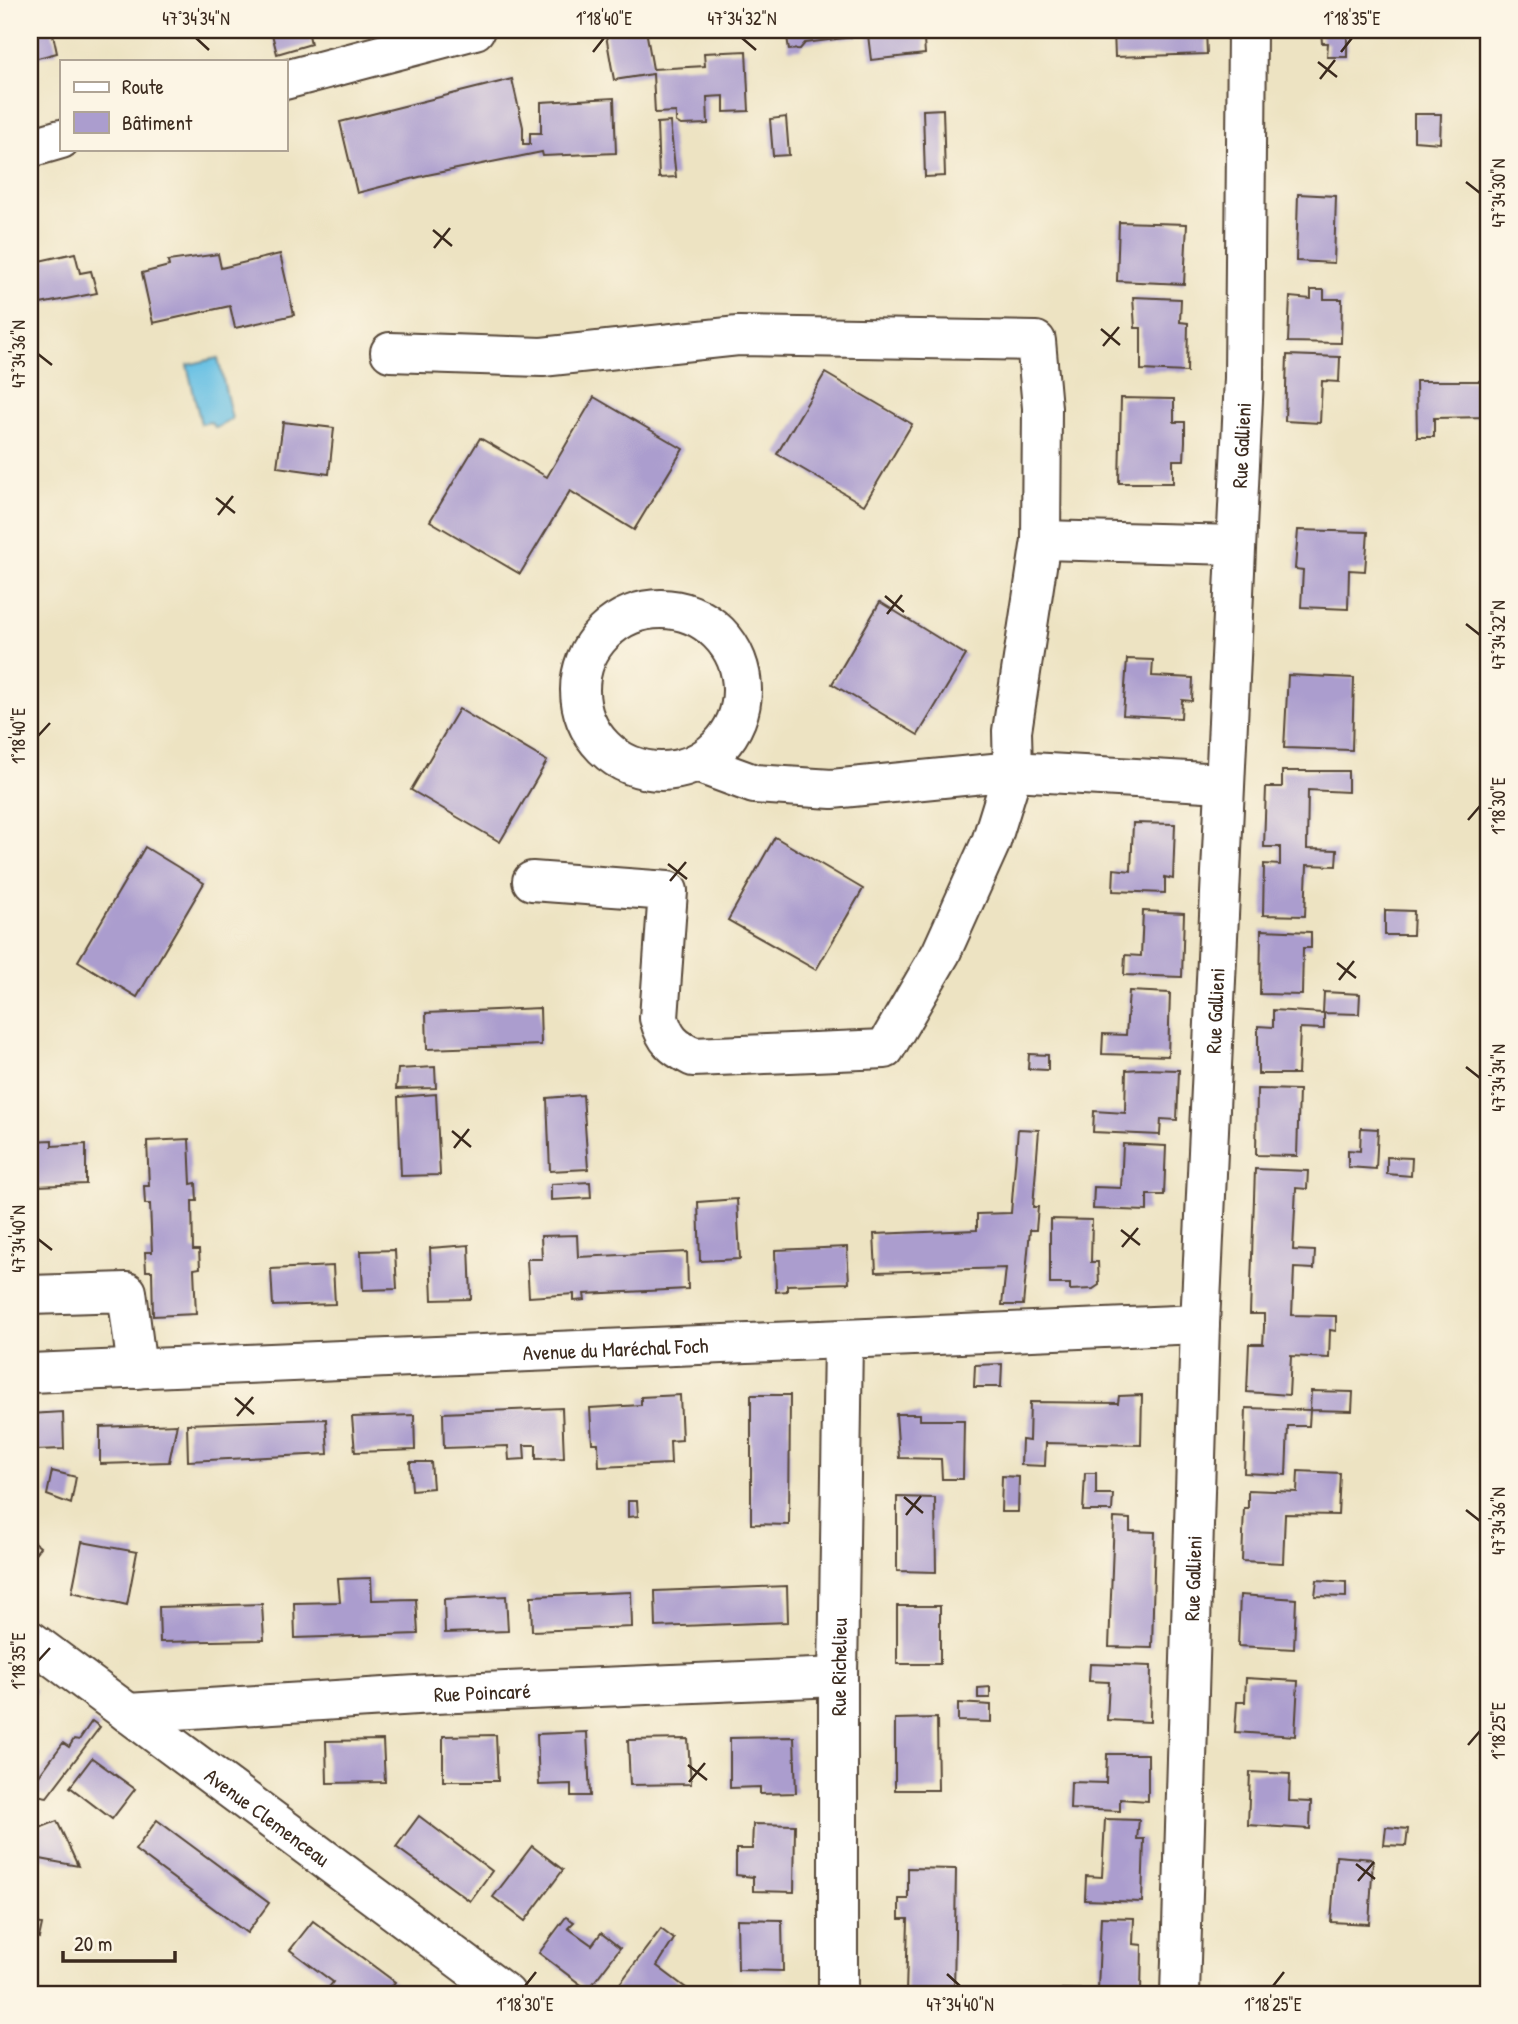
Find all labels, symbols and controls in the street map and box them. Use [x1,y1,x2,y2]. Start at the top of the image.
text: 47°34'34"N [162,6,230,31]
text: 1°18'40"E [576,6,632,31]
text: 47°34'32"N [707,6,777,31]
text: 1°18'35"E [1323,6,1381,31]
legend [60,60,287,150]
text: Route [122,72,164,101]
text: Bâtiment [122,108,193,137]
text: 47°34'30"N [1486,159,1511,227]
text: 47°34'36"N [6,320,31,388]
street label: Rue Gallieni [1224,402,1257,489]
text: 47°34'32"N [1486,600,1511,670]
text: 1°18'40"E [6,708,31,764]
text: 1°18'30"E [1486,777,1511,835]
street label: Rue Gallieni [1198,967,1231,1054]
text: 47°34'34"N [1486,1044,1511,1112]
text: 47°34'40"N [6,1205,31,1273]
street label: Avenue du Maréchal Foch [522,1330,709,1367]
text: 47°34'36"N [1486,1487,1511,1555]
street label: Rue Gallieni [1177,1535,1208,1622]
street label: Rue Richelieu [824,1617,853,1716]
text: 1°18'35"E [6,1632,31,1690]
street label: Rue Poincaré [433,1675,531,1708]
text: 1°18'25"E [1486,1702,1511,1760]
street label: Avenue Clemenceau [199,1761,336,1873]
scale bar [63,1919,175,1963]
text: 20 m [74,1929,112,1958]
text: 1°18'30"E [496,1992,554,2017]
text: 47°34'40"N [926,1992,994,2017]
text: 1°18'25"E [1244,1992,1302,2017]

